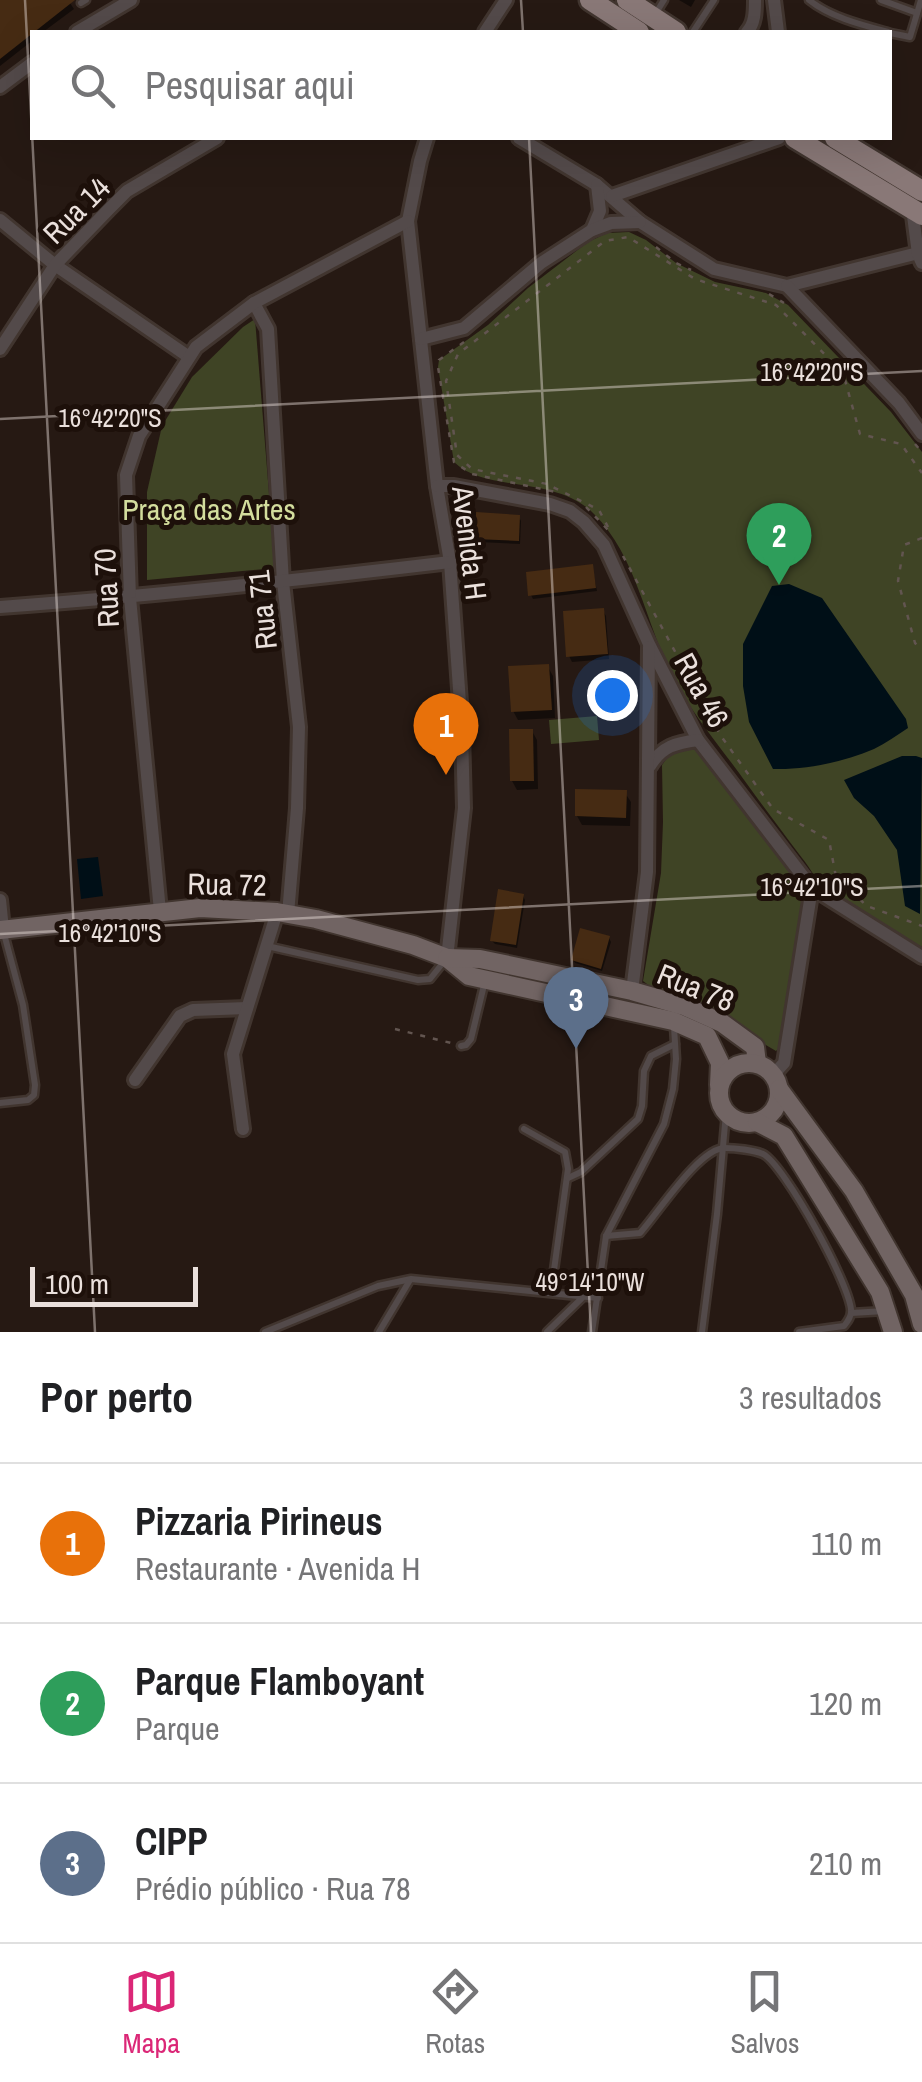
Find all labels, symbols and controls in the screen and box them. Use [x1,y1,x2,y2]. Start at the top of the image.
search box [30,30,892,140]
icon: search [65,58,120,113]
text: Pesquisar aqui [145,60,355,111]
street label: Rua 14 [34,168,118,252]
text: 16°42'20"S [760,355,864,389]
text: 16°42'20"S [58,401,162,435]
street label: Avenida H [443,483,497,602]
park label: Praça das Artes [122,489,296,529]
pin: 2 [746,502,812,585]
street label: Rua 70 [84,547,128,629]
street label: Rua 71 [238,568,286,652]
street label: Rua 46 [665,646,739,734]
your location [587,670,638,721]
pin: 1 [414,692,478,775]
street label: Rua 72 [187,863,267,905]
text: 16°42'10"S [760,870,864,904]
text: 16°42'10"S [58,916,162,950]
street label: Rua 78 [652,954,740,1020]
pin: 3 [544,966,608,1049]
scale bar [30,1262,198,1306]
text: 100 m [45,1265,109,1303]
text: 49°14'10"W [536,1265,645,1299]
text: Por perto [40,1369,193,1425]
text: 3 resultados [739,1376,882,1419]
text: Pizzaria Pirineus [135,1496,383,1547]
text: 1 [65,1522,80,1565]
text: 110 m [811,1522,882,1565]
text: Restaurante · Avenida H [135,1547,420,1590]
text: Parque Flamboyant [135,1656,424,1707]
text: 2 [65,1682,80,1725]
text: 120 m [809,1682,882,1725]
text: Parque [135,1707,220,1750]
text: CIPP [135,1816,208,1867]
text: 3 [65,1842,80,1885]
text: 210 m [809,1842,882,1885]
text: Prédio público · Rua 78 [135,1867,411,1910]
tab: Mapa [123,1964,180,2062]
tab: Rotas [425,1964,485,2062]
tab: Salvos [730,1964,799,2062]

